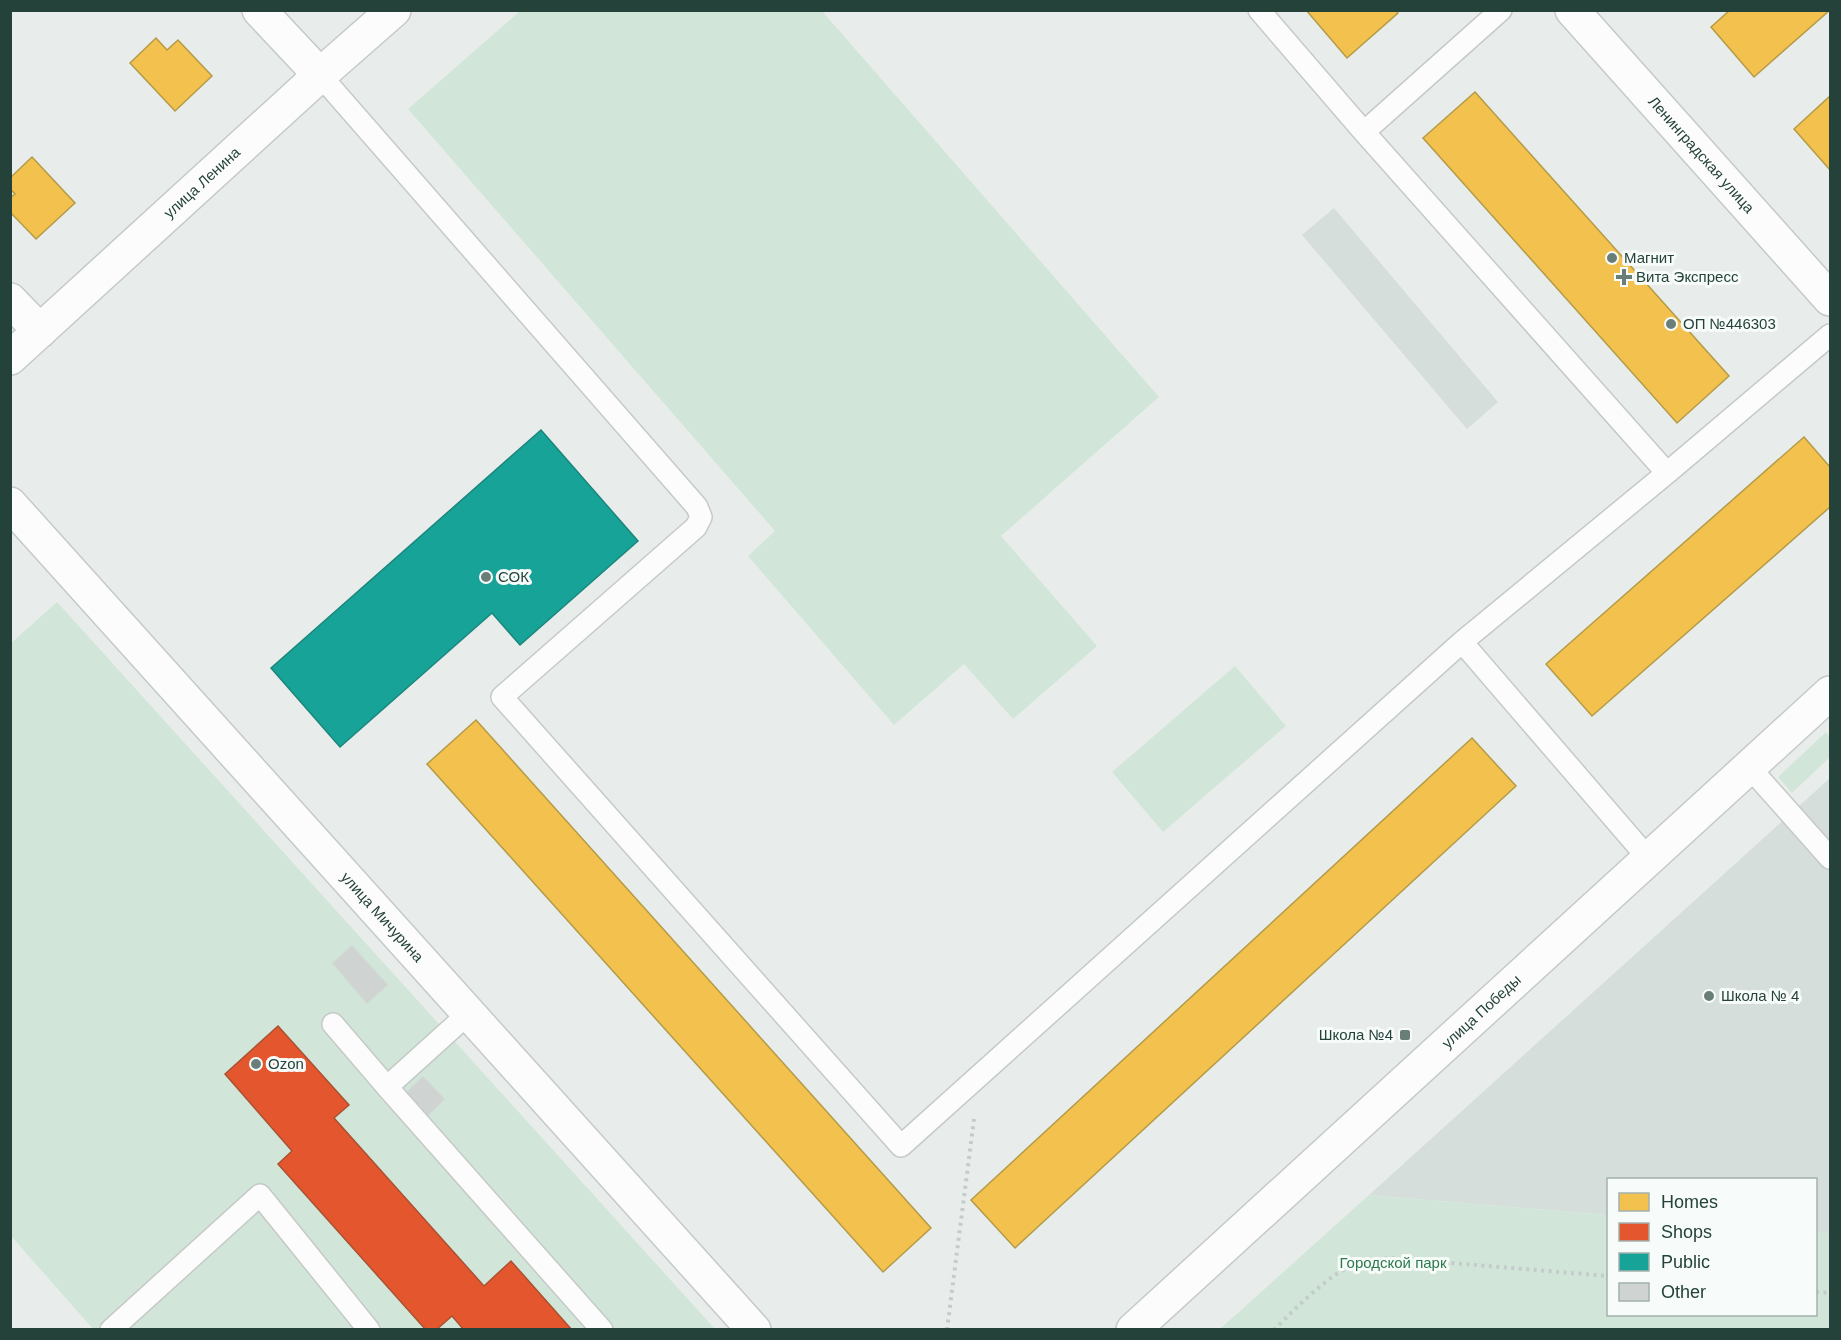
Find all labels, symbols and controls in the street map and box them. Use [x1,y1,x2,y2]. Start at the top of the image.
street label: Ленинградская улица [1645,93,1758,217]
street label: улица Ленина [160,143,244,221]
place label: Магнит [1624,249,1674,266]
marker: Магнит [1605,251,1619,265]
place label: Вита Экспресс [1636,268,1739,285]
marker: Вита Экспресс [1617,270,1631,284]
place label: ОП №446303 [1683,315,1776,332]
marker: ОП №446303 [1664,317,1678,331]
place label: СОК [498,568,529,585]
marker: СОК [479,570,493,584]
street label: улица Мичурина [338,868,428,966]
street label: улица Победы [1438,971,1524,1051]
place label: Школа № 4 [1721,987,1799,1004]
marker: Школа № 4 [1702,989,1716,1003]
place label: Школа №4 [1319,1026,1393,1043]
marker: Школа №4 [1398,1028,1412,1042]
place label: Ozon [268,1055,304,1072]
marker: Ozon [249,1057,263,1071]
legend [1607,1178,1817,1316]
text: Homes [1661,1192,1718,1212]
text: Shops [1661,1222,1712,1242]
text: Public [1661,1252,1710,1272]
park label: Городской парк [1339,1254,1447,1271]
text: Other [1661,1282,1706,1302]

